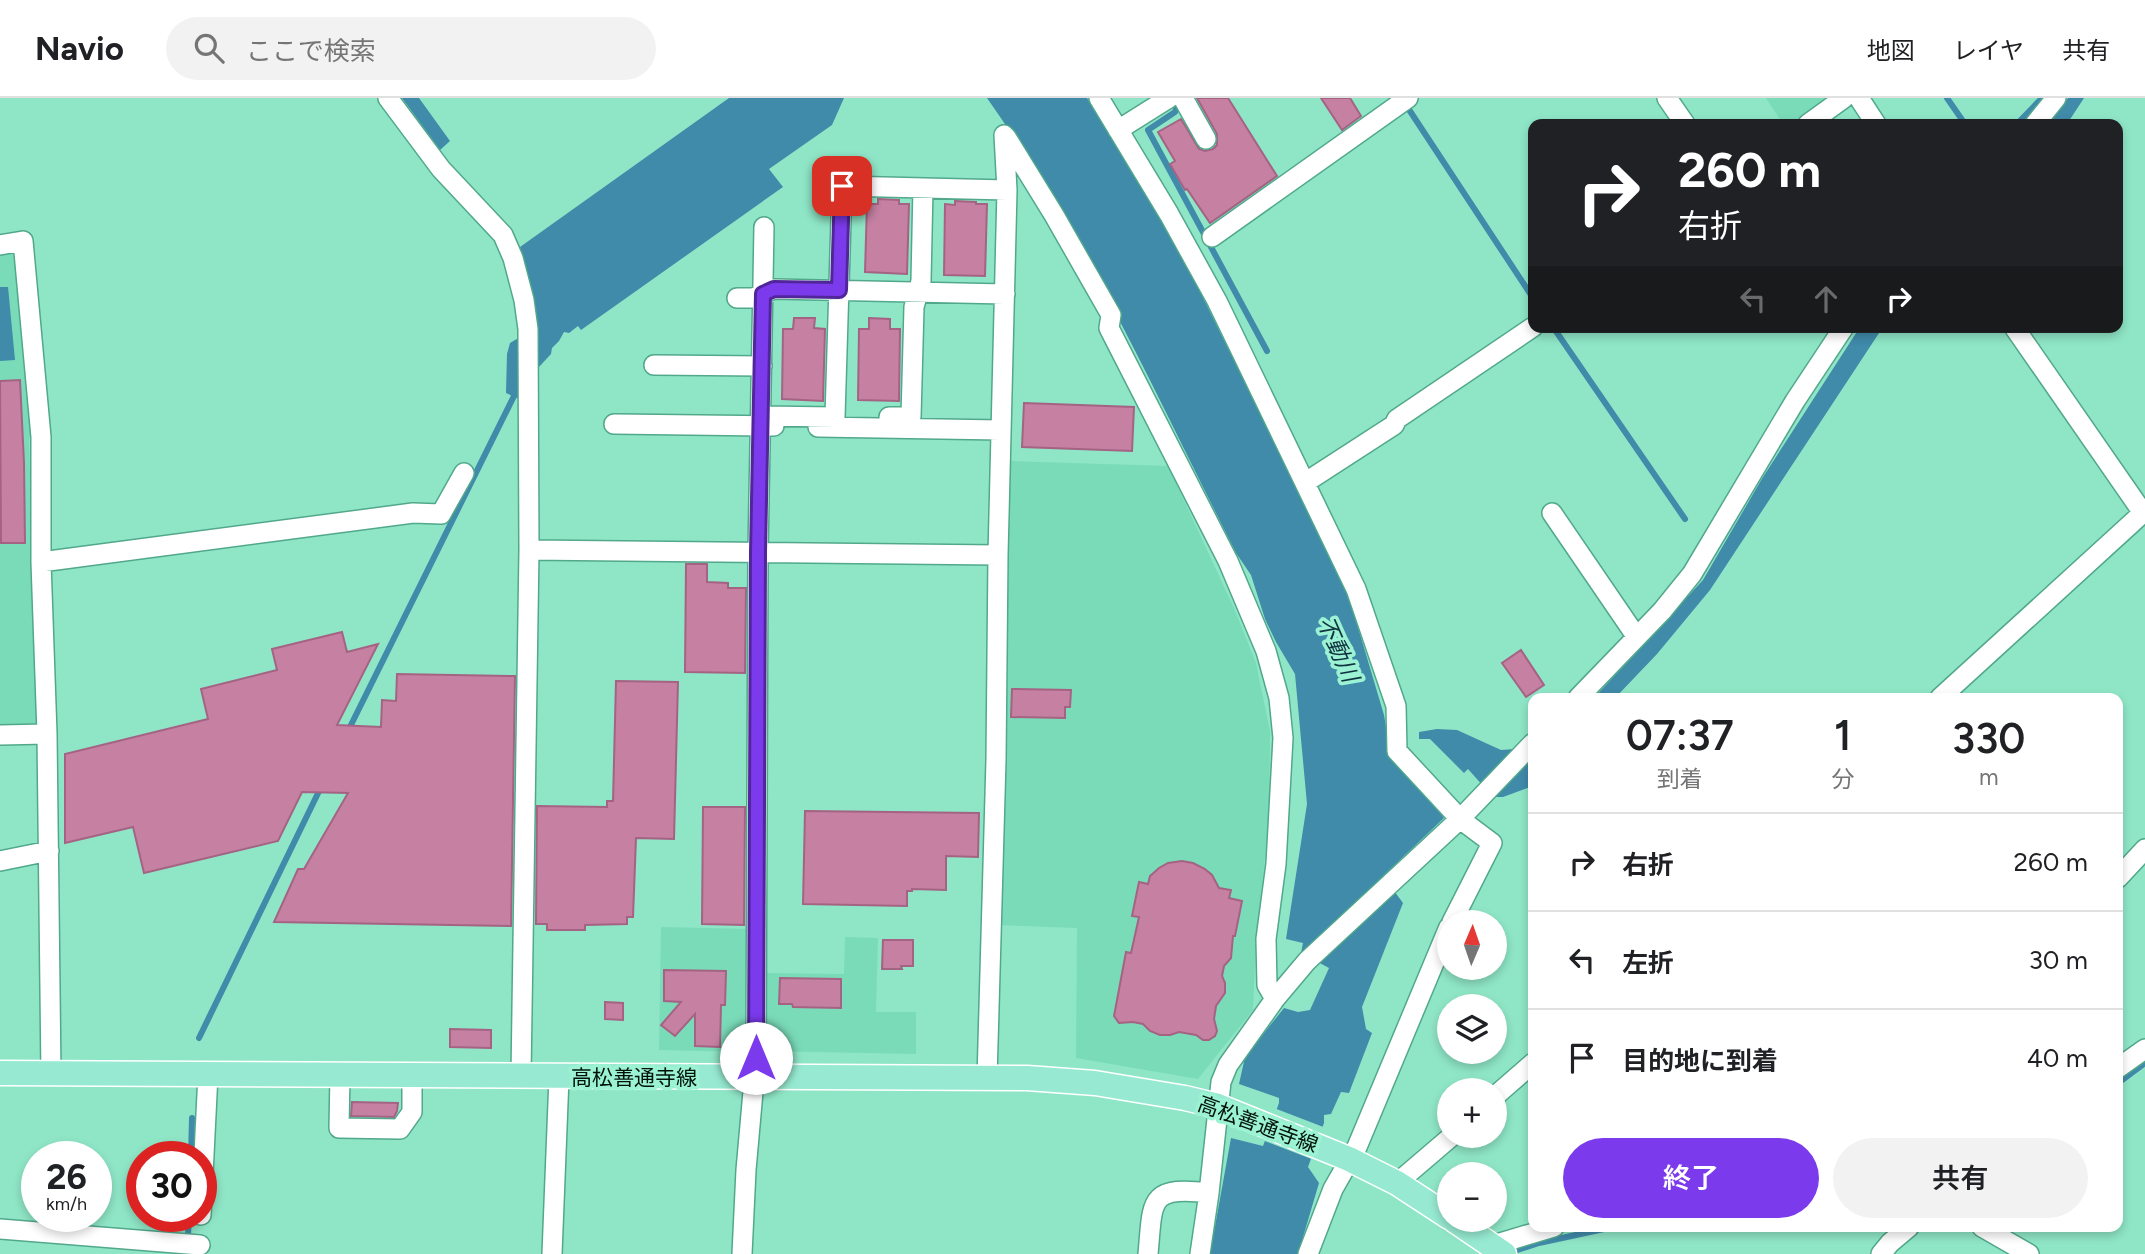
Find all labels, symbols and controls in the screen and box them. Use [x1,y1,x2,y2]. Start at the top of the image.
search box [166,17,656,80]
text: Navio [35,29,124,68]
icon: search [190,29,228,67]
text: ここで検索 [246,35,376,67]
text: 地図 [1867,36,1915,65]
text: レイヤ [1953,36,2024,65]
text: 共有 [2062,36,2110,65]
text: 260 m [1678,140,1821,199]
icon: right [1563,147,1654,238]
pin [812,156,872,216]
icon: arrive [823,167,861,205]
text: 右折 [1678,207,1742,245]
icon: left [1734,280,1772,318]
icon: ahead [1807,280,1845,318]
icon: right [1880,280,1918,318]
water label: 不動川 [1311,612,1366,689]
text: 07:37 [1626,710,1734,761]
text: 1 [1834,710,1852,761]
text: 330 [1952,713,2025,764]
text: m [1979,763,1998,791]
text: 到着 [1657,765,1703,793]
text: 分 [1831,765,1854,793]
icon: right [1563,843,1601,881]
text: 260 m [2014,846,2088,878]
text: 右折 [1622,849,1674,881]
north arrow [1437,910,1507,980]
map controls [1437,910,1507,1232]
icon: left [1563,941,1601,979]
text: 30 m [2029,944,2088,976]
text: 左折 [1622,947,1674,979]
button: layers [1437,994,1507,1064]
position arrow [719,1021,793,1095]
icon: arrive [1563,1039,1601,1077]
text: 40 m [2027,1042,2088,1074]
text: 目的地に到着 [1622,1045,1778,1077]
street label: 高松善通寺線 [571,1065,697,1090]
button: + [1437,1078,1507,1148]
street label: 高松善通寺線 [1195,1091,1321,1157]
button: 終了 [1563,1138,1819,1218]
button: 共有 [1833,1138,2088,1218]
speed limit sign: 30 [126,1141,217,1232]
text: 26 [46,1156,87,1198]
button: − [1437,1162,1507,1232]
text: km/h [46,1193,87,1215]

